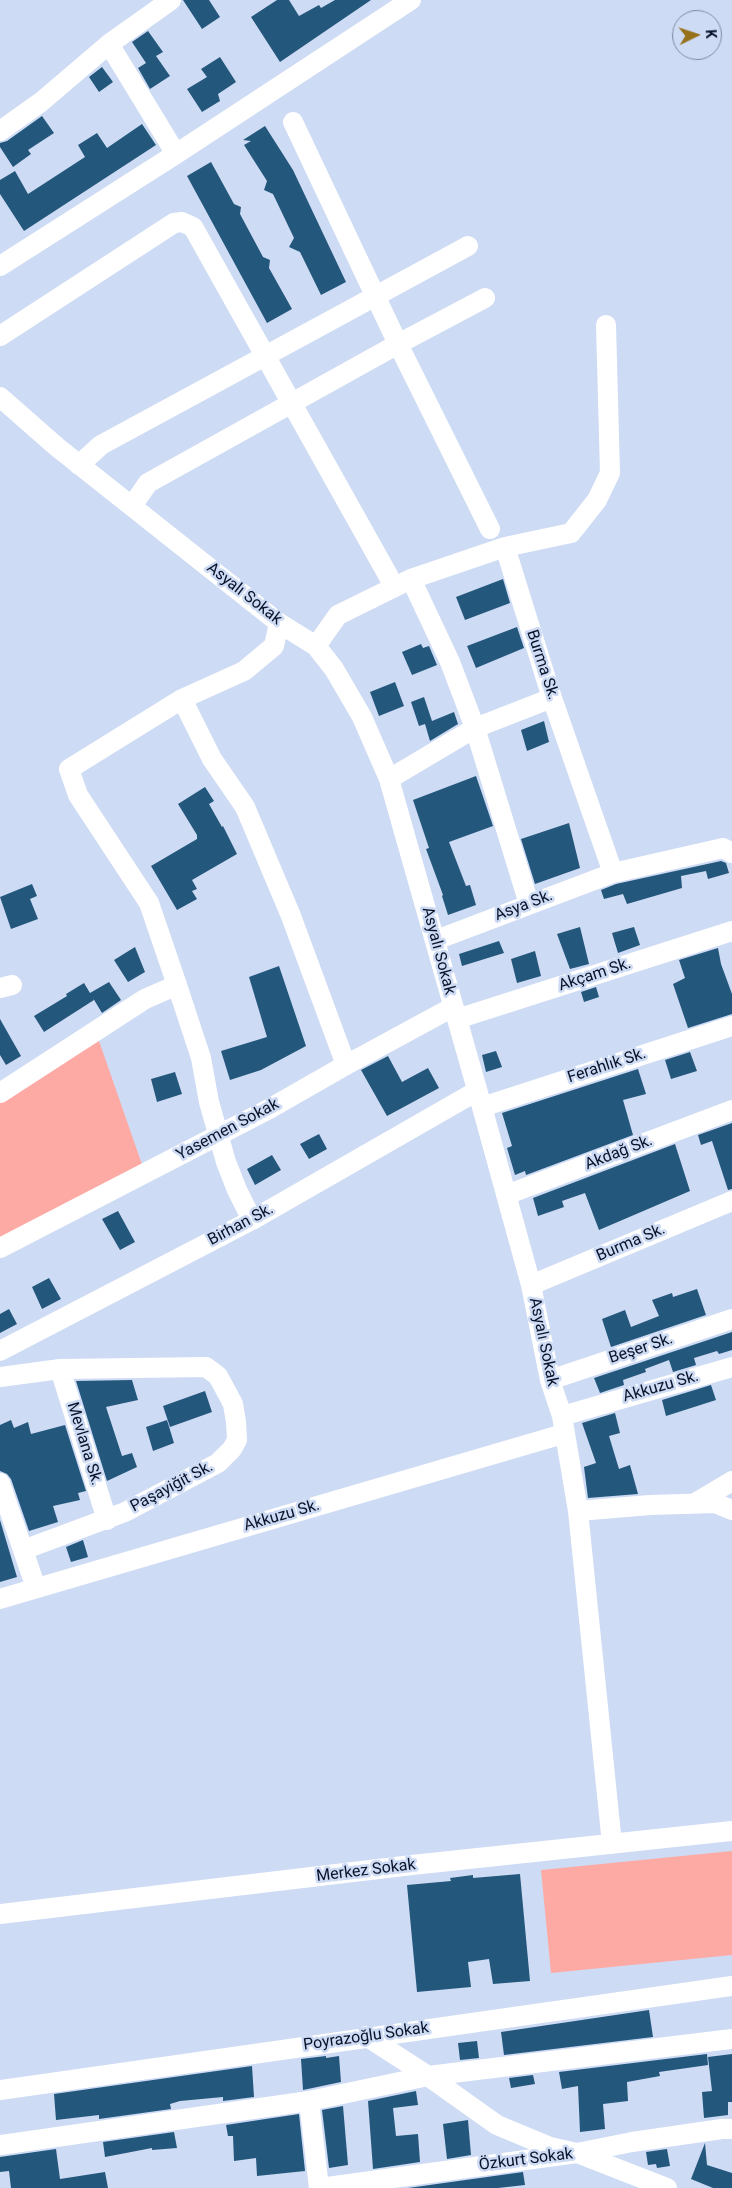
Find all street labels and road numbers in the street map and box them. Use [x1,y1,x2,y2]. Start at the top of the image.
street label: Asyalı Sokak [203,559,285,629]
street label: Burma Sk. [522,627,562,703]
street label: Asya Sk. [492,886,556,926]
street label: Asyalı Sokak [417,905,459,997]
street label: Akçam Sk. [556,954,634,996]
street label: Ferahlık Sk. [565,1044,649,1088]
street label: Yasemen Sokak [173,1095,283,1165]
street label: Akdağ Sk. [582,1131,656,1175]
street label: Birhan Sk. [205,1200,277,1250]
street label: Burma Sk. [594,1220,668,1266]
street label: Asyalı Sokak [524,1296,562,1388]
street label: Beşer Sk. [606,1330,676,1368]
street label: Akkuzu Sk. [621,1367,701,1407]
street label: Mevlana Sk. [62,1400,106,1488]
street label: Paşayiğit Sk. [127,1457,217,1517]
street label: Akkuzu Sk. [242,1496,322,1536]
street label: Merkez Sokak [315,1855,417,1887]
street label: Poyrazoğlu Sokak [302,2019,430,2055]
street label: Özkurt Sokak [478,2145,574,2175]

